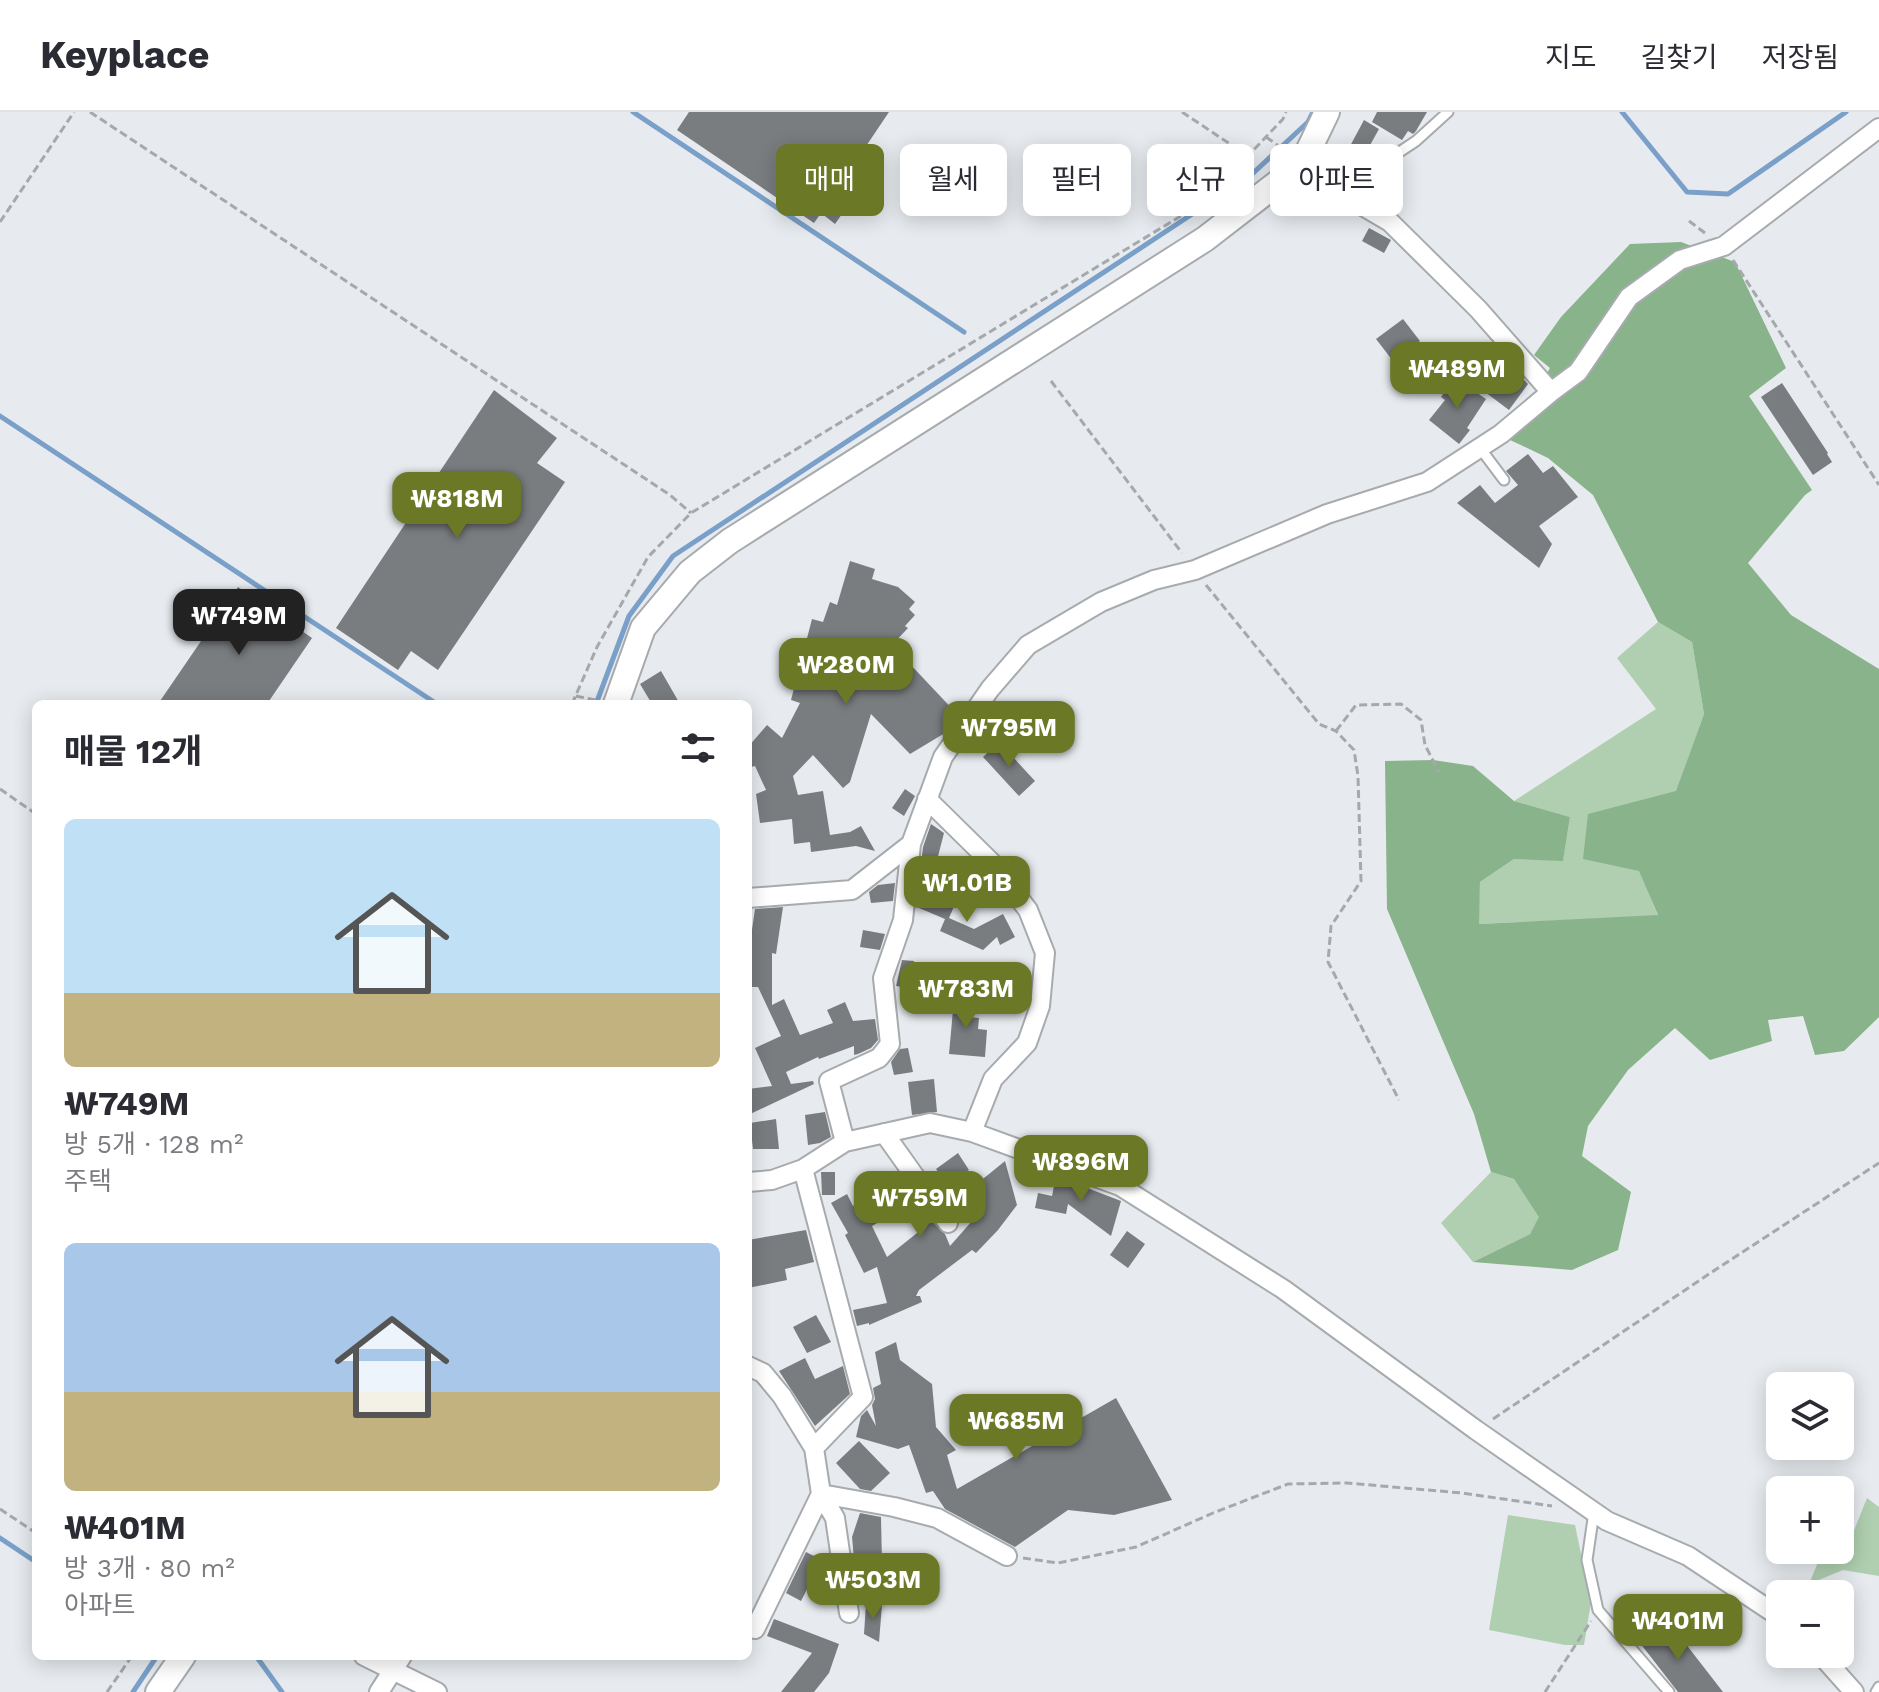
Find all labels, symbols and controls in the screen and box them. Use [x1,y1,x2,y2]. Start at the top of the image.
text: Keyplace [40,33,209,77]
text: 지도 [1545,41,1596,74]
text: 길찾기 [1640,41,1718,74]
text: 저장됨 [1762,41,1839,74]
chip: 매매 [776,144,884,216]
chip: 월세 [900,144,1007,216]
chip: 필터 [1023,144,1131,216]
chip: 신규 [1147,144,1254,216]
chip: 아파트 [1270,144,1403,216]
pin: ₩489M [1401,342,1513,410]
text: ₩489M [1408,353,1506,383]
pin: ₩818M [401,472,513,540]
text: ₩818M [410,483,504,513]
pin: ₩749M [183,589,295,657]
text: ₩749M [191,600,287,630]
pin: ₩280M [790,638,902,706]
text: ₩280M [797,649,895,679]
pin: ₩795M [953,701,1065,769]
text: ₩795M [961,712,1057,742]
icon: filters [676,726,720,770]
text: 매물 12개 [64,731,202,771]
pin: ₩1.01B [902,856,1032,924]
text: ₩1.01B [922,867,1012,897]
icon: home [320,871,464,1015]
pin: ₩783M [910,962,1022,1030]
text: ₩783M [918,973,1014,1003]
text: ₩749M [64,1083,190,1123]
text: 방 5개 · 128 m² [64,1129,243,1159]
pin: ₩896M [1025,1135,1137,1203]
text: ₩896M [1032,1146,1130,1176]
text: 주택 [64,1166,112,1196]
pin: ₩759M [864,1171,976,1239]
text: ₩759M [872,1182,968,1212]
icon: home [320,1295,464,1439]
map controls [1766,1372,1854,1668]
button: layers [1766,1372,1854,1460]
pin: ₩685M [960,1394,1072,1462]
text: ₩685M [967,1405,1065,1435]
button: + [1766,1476,1854,1564]
text: ₩401M [64,1507,186,1547]
text: 방 3개 · 80 m² [64,1553,235,1583]
pin: ₩503M [817,1553,929,1621]
text: ₩503M [825,1564,921,1594]
button: − [1766,1580,1854,1668]
text: 아파트 [64,1590,136,1620]
pin: ₩401M [1622,1594,1734,1662]
text: ₩401M [1631,1605,1725,1635]

